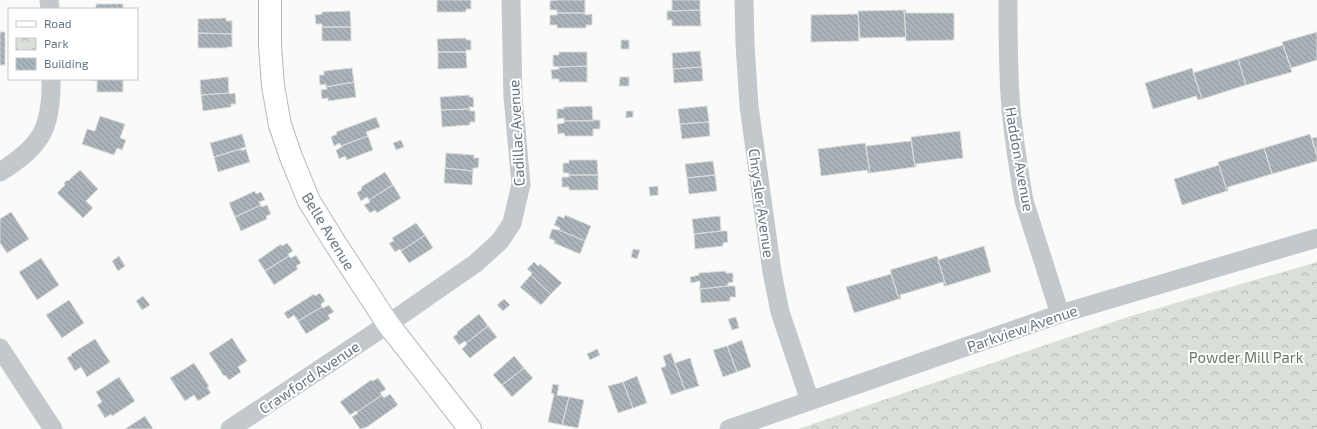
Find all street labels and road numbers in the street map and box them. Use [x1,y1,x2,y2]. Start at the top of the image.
street label: Cadillac Avenue [504,79,528,187]
street label: Haddon Avenue [1002,105,1038,213]
street label: Chrysler Avenue [745,147,779,259]
street label: Belle Avenue [299,189,359,273]
street label: Parkview Avenue [964,301,1080,355]
street label: Crawford Avenue [255,337,363,417]

